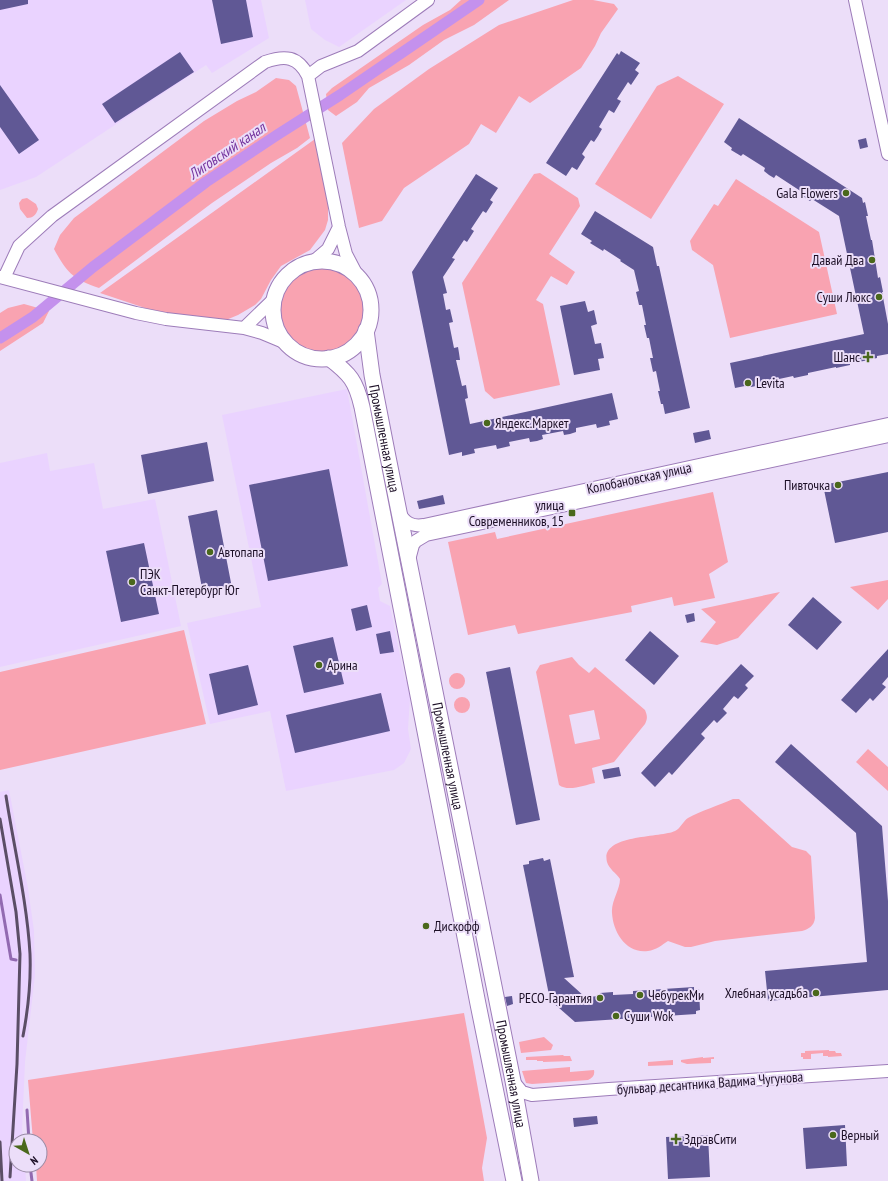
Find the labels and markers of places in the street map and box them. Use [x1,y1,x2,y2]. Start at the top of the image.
place label: Gala Flowers [776,184,838,202]
marker: Gala Flowers [841,188,851,198]
place label: Давай Два [812,251,864,269]
marker: Давай Два [867,255,877,265]
place label: Суши Люкс [817,288,871,306]
marker: Суши Люкс [874,292,884,302]
place label: Шанс [834,348,860,366]
marker: Шанс [863,352,873,362]
place label: Levita [756,374,785,392]
marker: Levita [743,378,753,388]
place label: Яндекс.Маркет [495,414,569,432]
marker: Яндекс.Маркет [482,418,492,428]
place label: Пивточка [784,476,830,494]
marker: Пивточка [833,480,843,490]
place label: улица Современников, 15 [469,496,564,530]
marker: улица Современников, 15 [567,508,577,518]
place label: Автопапа [218,543,264,561]
marker: Автопапа [205,547,215,557]
place label: ПЭК Санкт-Петербург Юг [140,565,240,599]
marker: ПЭК Санкт-Петербург Юг [127,577,137,587]
place label: Арина [327,656,358,674]
marker: Арина [314,660,324,670]
place label: Дискофф [434,917,480,935]
marker: Дискофф [421,921,431,931]
place label: Хлебная усадьба [725,984,808,1002]
place label: ЧебурекМи [648,986,704,1004]
marker: Хлебная усадьба [811,988,821,998]
place label: РЕСО-Гарантия [519,989,592,1007]
marker: ЧебурекМи [635,990,645,1000]
marker: РЕСО-Гарантия [595,993,605,1003]
place label: Суши Wok [624,1007,674,1025]
marker: Суши Wok [611,1011,621,1021]
place label: Верный [841,1126,879,1144]
place label: ЗдравСити [684,1130,737,1148]
marker: Верный [828,1130,838,1140]
marker: ЗдравСити [671,1134,681,1144]

